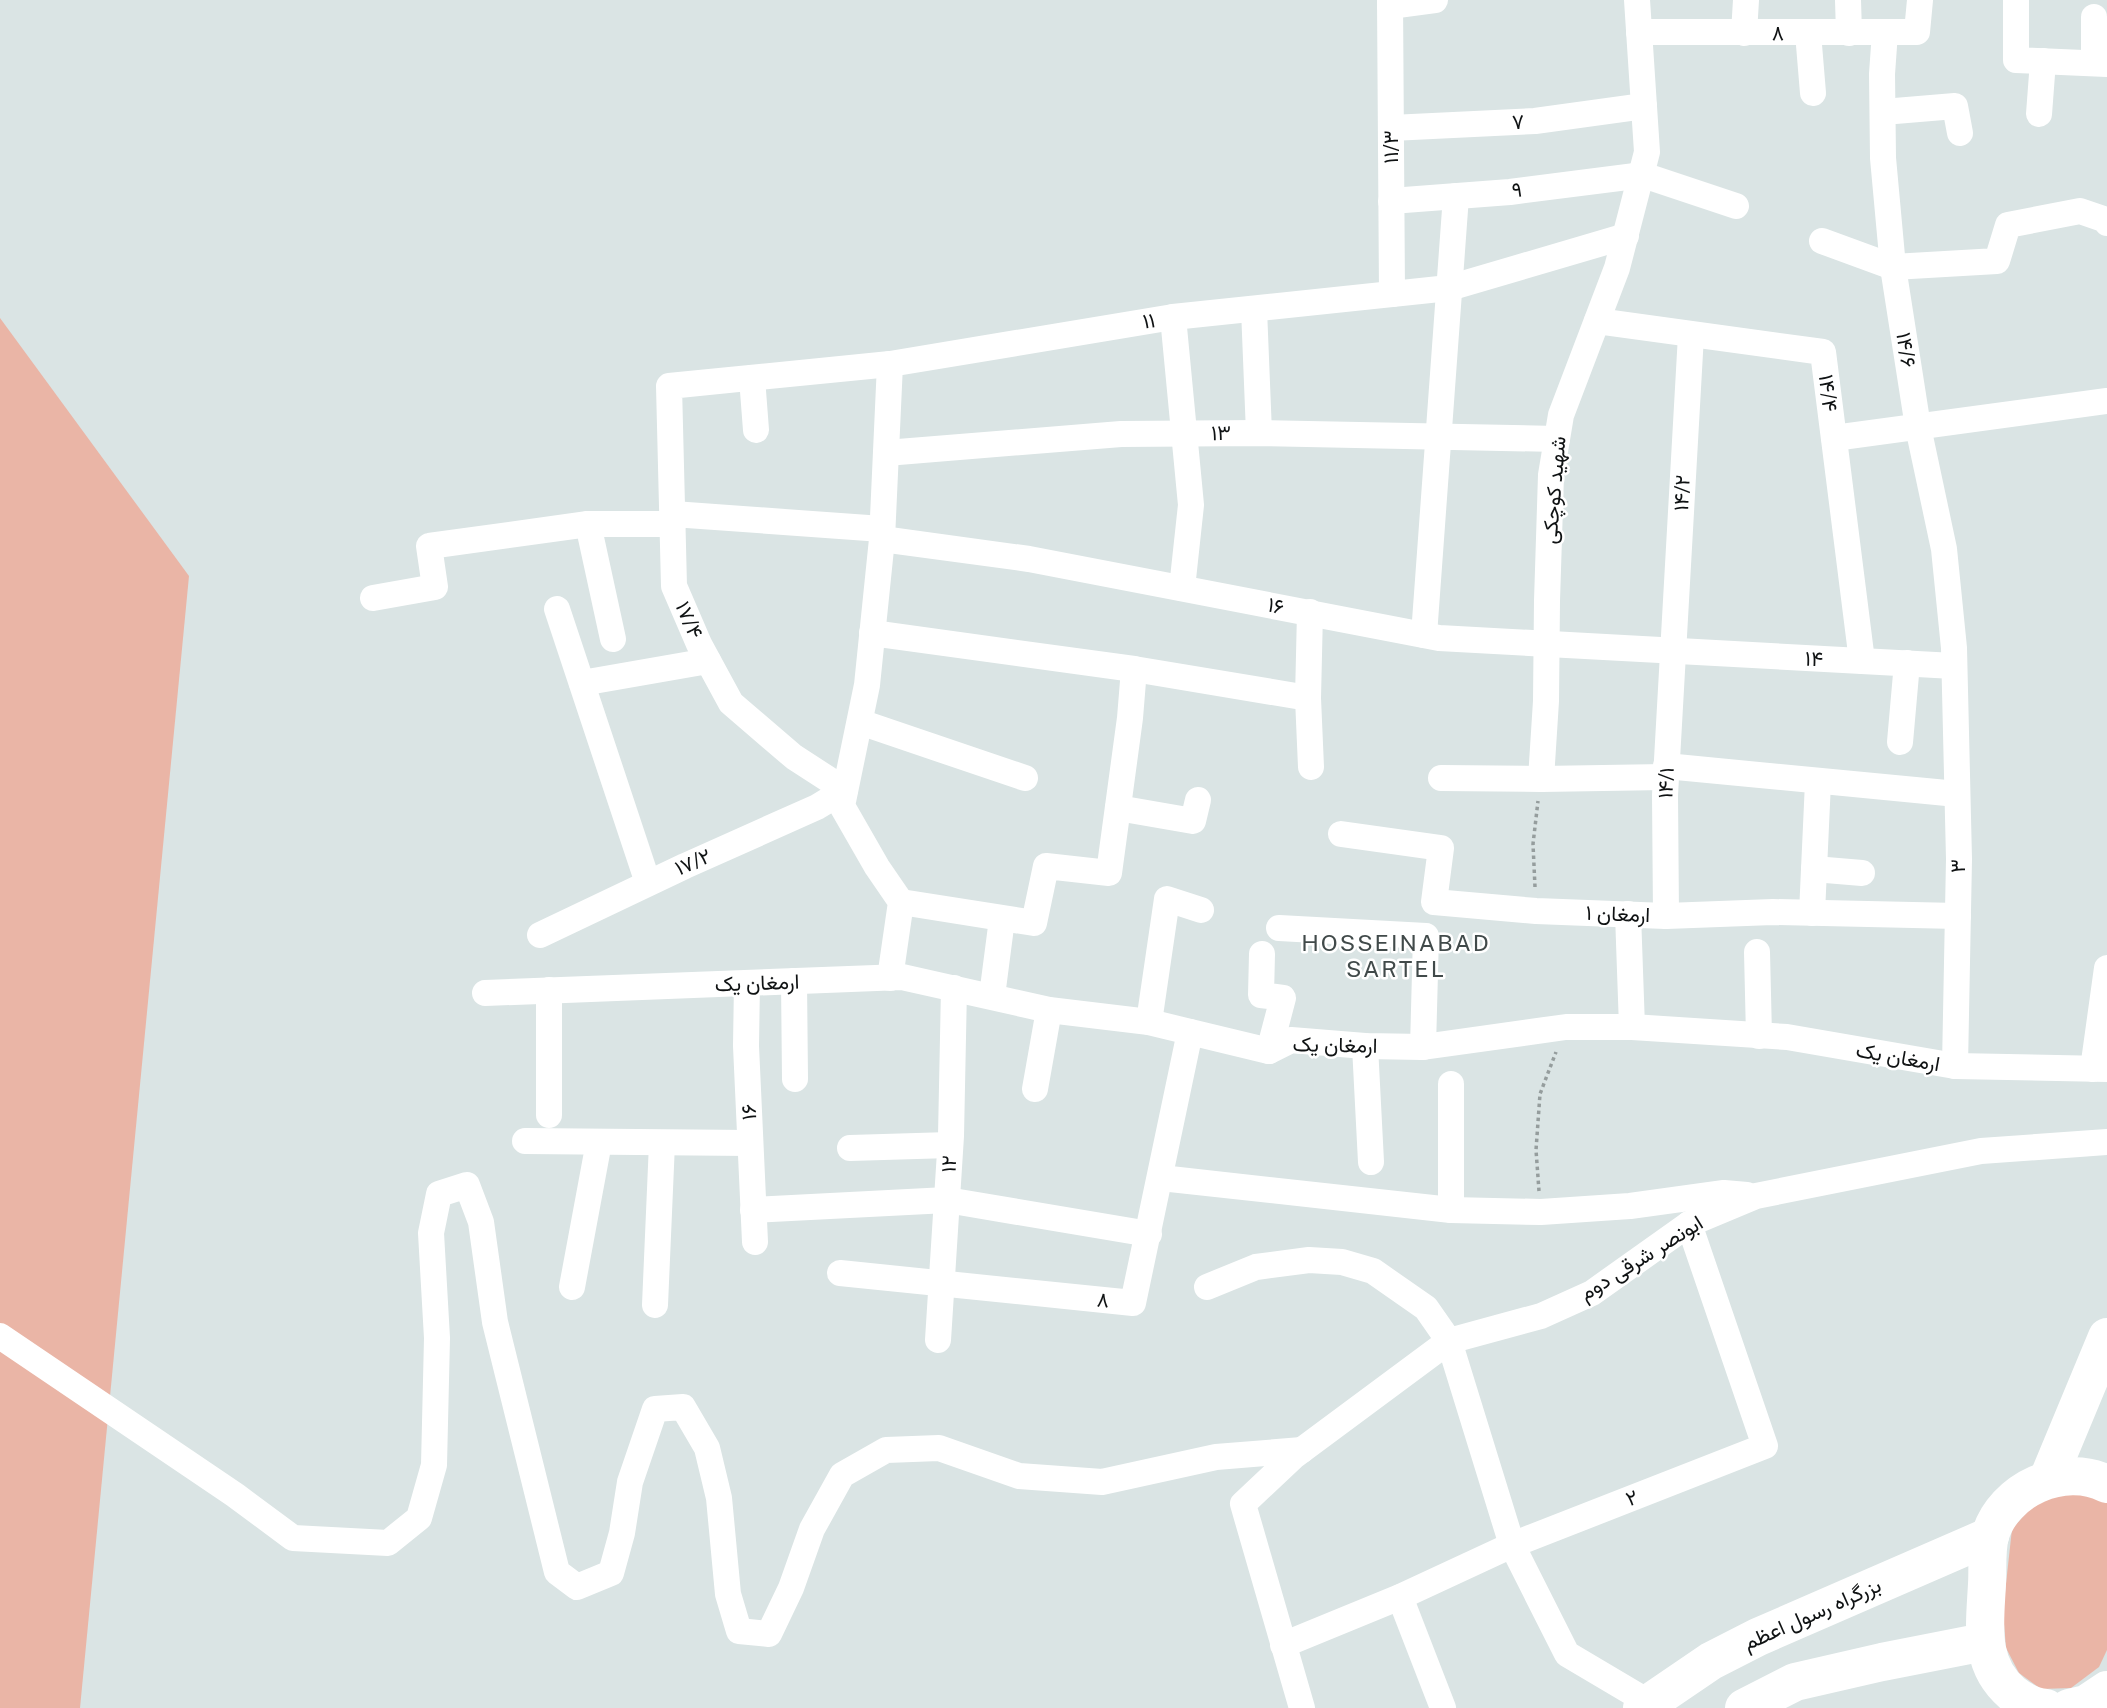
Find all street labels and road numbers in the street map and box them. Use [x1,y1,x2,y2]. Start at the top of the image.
street label: ۸ [1772,20,1784,45]
street label: ۷ [1511,109,1525,134]
street label: ۱۱/۳ [1378,130,1403,164]
street label: ۹ [1510,176,1523,203]
street label: ۱۱ [1141,307,1157,334]
street label: ۱۴/۶ [1891,330,1922,369]
street label: ۱۴/۴ [1814,373,1843,413]
street label: ۱۳ [1211,420,1231,445]
street label: شهید کوچکی [1536,435,1573,545]
street label: ۱۴/۲ [1668,474,1695,512]
street label: ۱۶ [1266,592,1286,619]
street label: ۱۷/۴ [670,597,709,642]
street label: ۱۴ [1804,646,1824,671]
street label: ۱۴/۱ [1652,767,1679,799]
street label: ۱۷/۲ [671,843,715,880]
street label: ۳ [1945,859,1970,873]
street label: ارمغان ۱ [1585,900,1651,928]
street label: ارمغان یک [714,969,800,997]
street label: ارمغان یک [1292,1031,1378,1059]
street label: ارمغان یک [1854,1037,1942,1077]
street label: ۱۶ [736,1103,761,1121]
street label: ۱۲ [936,1155,961,1173]
street label: ابونصر شرقی دوم [1574,1210,1708,1307]
street label: ۸ [1096,1287,1110,1312]
street label: ۲ [1622,1484,1641,1511]
street label: بزرگراه رسول اعظم [1739,1572,1885,1657]

